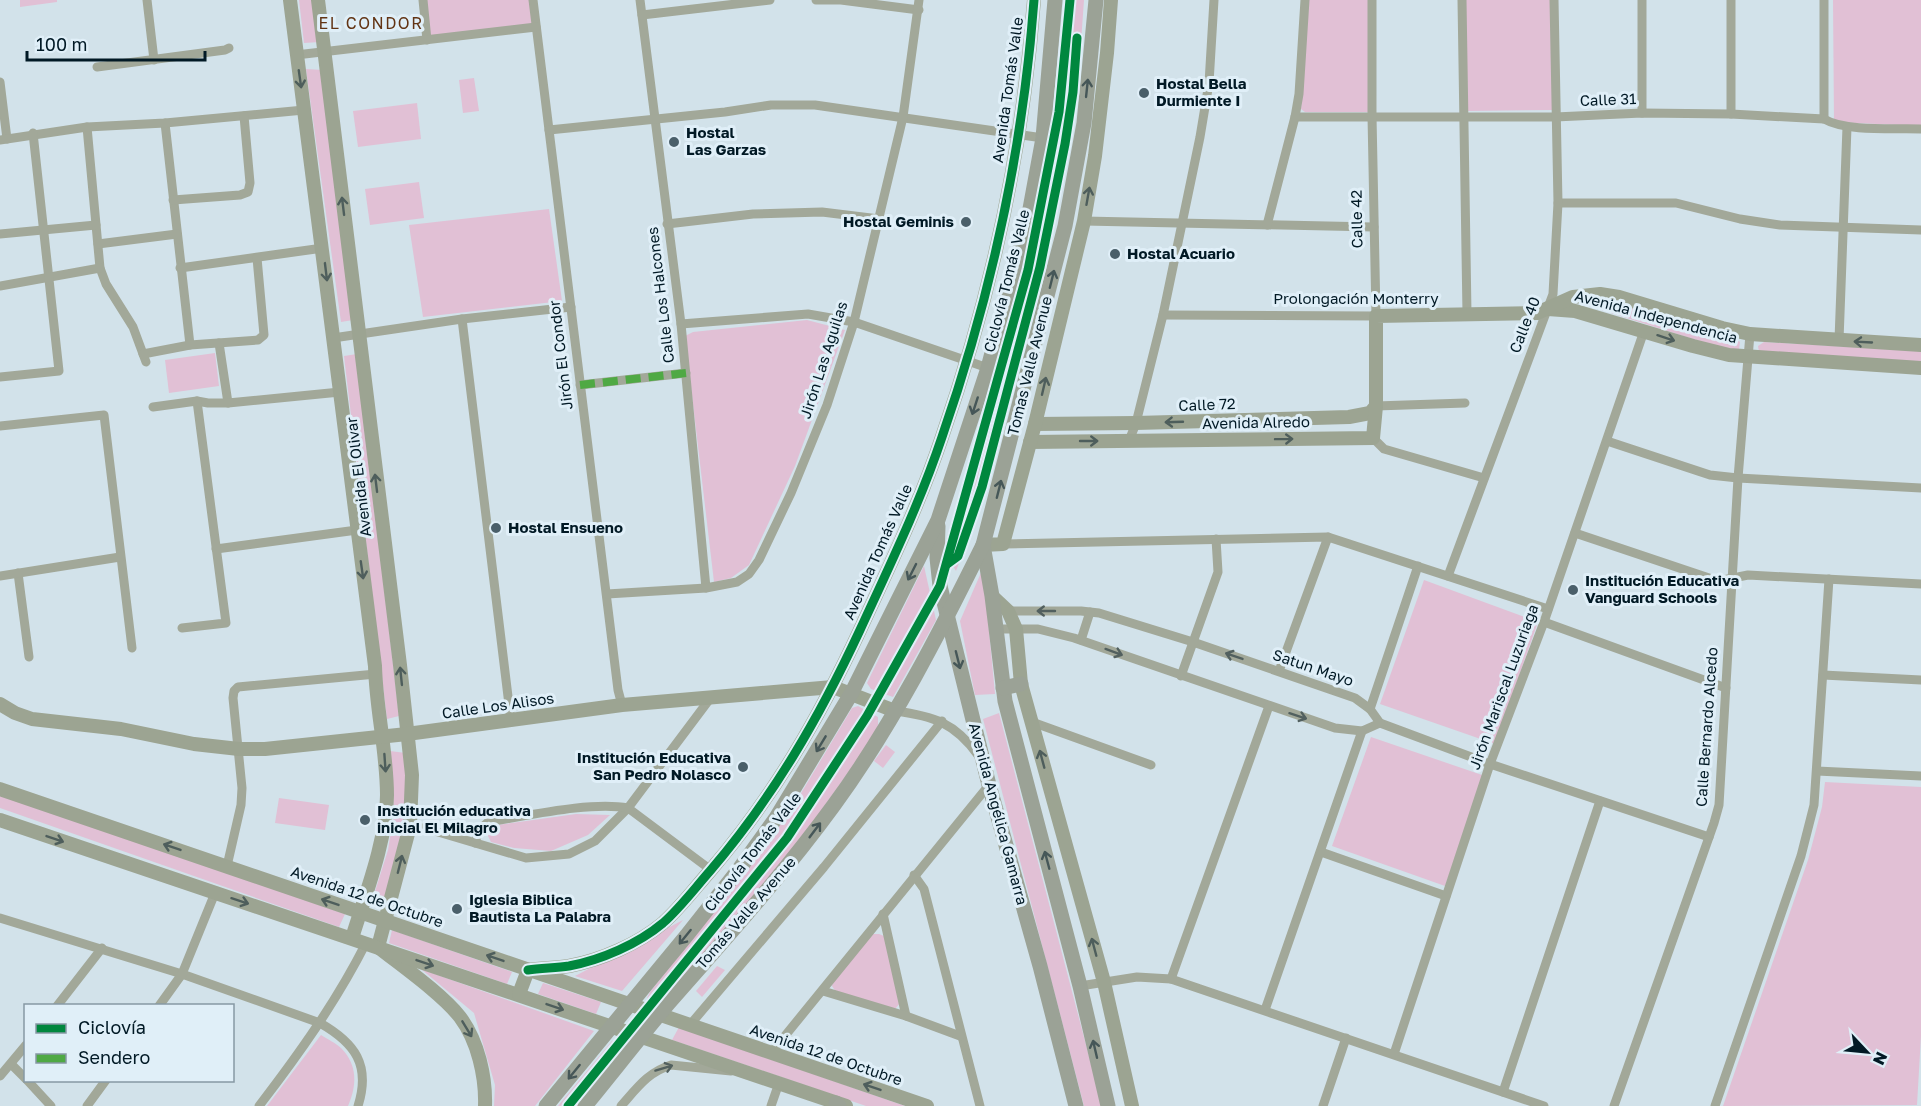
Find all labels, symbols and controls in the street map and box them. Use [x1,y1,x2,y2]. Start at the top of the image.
district label: EL CONDOR [318,13,424,33]
street label: Avenida Tomás Valle [988,16,1026,164]
scale bar [27,24,206,62]
text: 100 m [36,33,87,55]
one-way arrow [294,69,305,88]
place label: Hostal Bella Durmiente I [1156,74,1247,109]
one-way arrow [1082,78,1093,98]
marker: Hostal Bella Durmiente I [1137,86,1151,100]
street label: Calle 31 [1579,89,1637,109]
place label: Hostal Las Garzas [686,123,766,158]
marker: Hostal Las Garzas [667,135,681,149]
one-way arrow [1083,187,1094,206]
street label: Calle 42 [1346,190,1366,248]
one-way arrow [337,196,348,216]
street label: Ciclovía Tomás Valle [980,207,1033,354]
place label: Hostal Geminis [843,212,954,230]
marker: Hostal Geminis [959,215,973,229]
street label: Calle Los Halcones [643,226,677,364]
place label: Hostal Acuario [1127,244,1235,262]
marker: Hostal Acuario [1108,247,1122,261]
one-way arrow [321,262,332,282]
one-way arrow [1046,270,1058,289]
street label: Avenida Independencia [1573,286,1739,346]
street label: Prolongación Monterry [1273,289,1439,307]
street label: Tomas Valle Avenue [1003,294,1055,437]
street label: Calle 40 [1505,294,1543,355]
street label: Jirón El Condor [544,299,576,411]
street label: Jirón Las Aguilas [796,299,851,421]
one-way arrow [1656,333,1675,344]
one-way arrow [1853,336,1873,347]
one-way arrow [1039,377,1050,396]
street label: Calle 72 [1178,394,1236,414]
one-way arrow [969,396,980,415]
street label: Avenida Alredo [1202,412,1310,432]
street label: Avenida El Olivar [342,416,374,538]
one-way arrow [1164,417,1184,428]
one-way arrow [1273,433,1293,445]
one-way arrow [1078,435,1098,447]
one-way arrow [370,473,381,493]
one-way arrow [993,479,1005,498]
street label: Avenida Tomás Valle [839,481,915,622]
place label: Hostal Ensueno [508,518,623,536]
marker: Hostal Ensueno [489,521,503,535]
one-way arrow [357,560,368,579]
one-way arrow [906,563,917,581]
place label: Institución Educativa Vanguard Schools [1585,571,1739,606]
marker: Institución Educativa Vanguard Schools [1566,583,1580,597]
street label: Jirón Mariscal Luzuriaga [1465,602,1541,772]
one-way arrow [1037,605,1057,617]
street label: Satun Mayo [1271,645,1356,689]
street label: Calle Bernardo Alcedo [1691,646,1721,807]
one-way arrow [1104,647,1123,658]
one-way arrow [952,650,964,669]
one-way arrow [1225,650,1244,661]
one-way arrow [395,667,406,687]
street label: Calle Los Alisos [441,688,555,722]
one-way arrow [1288,711,1307,722]
street label: Avenida Angélica Gamarra [966,721,1032,907]
one-way arrow [815,735,827,752]
place label: Institución Educativa San Pedro Nolasco [577,748,731,783]
one-way arrow [1036,750,1047,769]
one-way arrow [380,753,391,773]
marker: Institución Educativa San Pedro Nolasco [736,760,750,774]
street label: Ciclovía Tomás Valle [700,788,805,915]
place label: Institución educativa inicial El Milagro [377,801,531,836]
marker: Institución educativa inicial El Milagro [358,813,372,827]
one-way arrow [809,823,821,839]
one-way arrow [46,834,65,845]
one-way arrow [163,841,182,852]
one-way arrow [1040,851,1052,870]
street label: Tomás Valle Avenue [692,852,799,972]
one-way arrow [395,854,407,873]
street label: Avenida 12 de Octubre [289,861,446,931]
place label: Iglesia Biblica Bautista La Palabra [469,890,611,925]
one-way arrow [230,896,249,907]
one-way arrow [321,896,340,907]
marker: Iglesia Biblica Bautista La Palabra [450,902,464,916]
one-way arrow [678,929,691,945]
one-way arrow [1088,938,1099,957]
one-way arrow [486,952,505,963]
one-way arrow [415,958,434,969]
one-way arrow [545,1003,564,1014]
legend [24,1004,234,1082]
text: Ciclovía [78,1016,146,1038]
street label: Avenida 12 de Octubre [748,1019,905,1089]
one-way arrow [461,1020,473,1037]
north arrow [1837,1022,1897,1082]
one-way arrow [1088,1040,1100,1059]
text: Sendero [78,1046,150,1068]
text: N [1869,1049,1892,1068]
one-way arrow [654,1062,673,1073]
one-way arrow [567,1064,580,1080]
one-way arrow [863,1081,882,1092]

